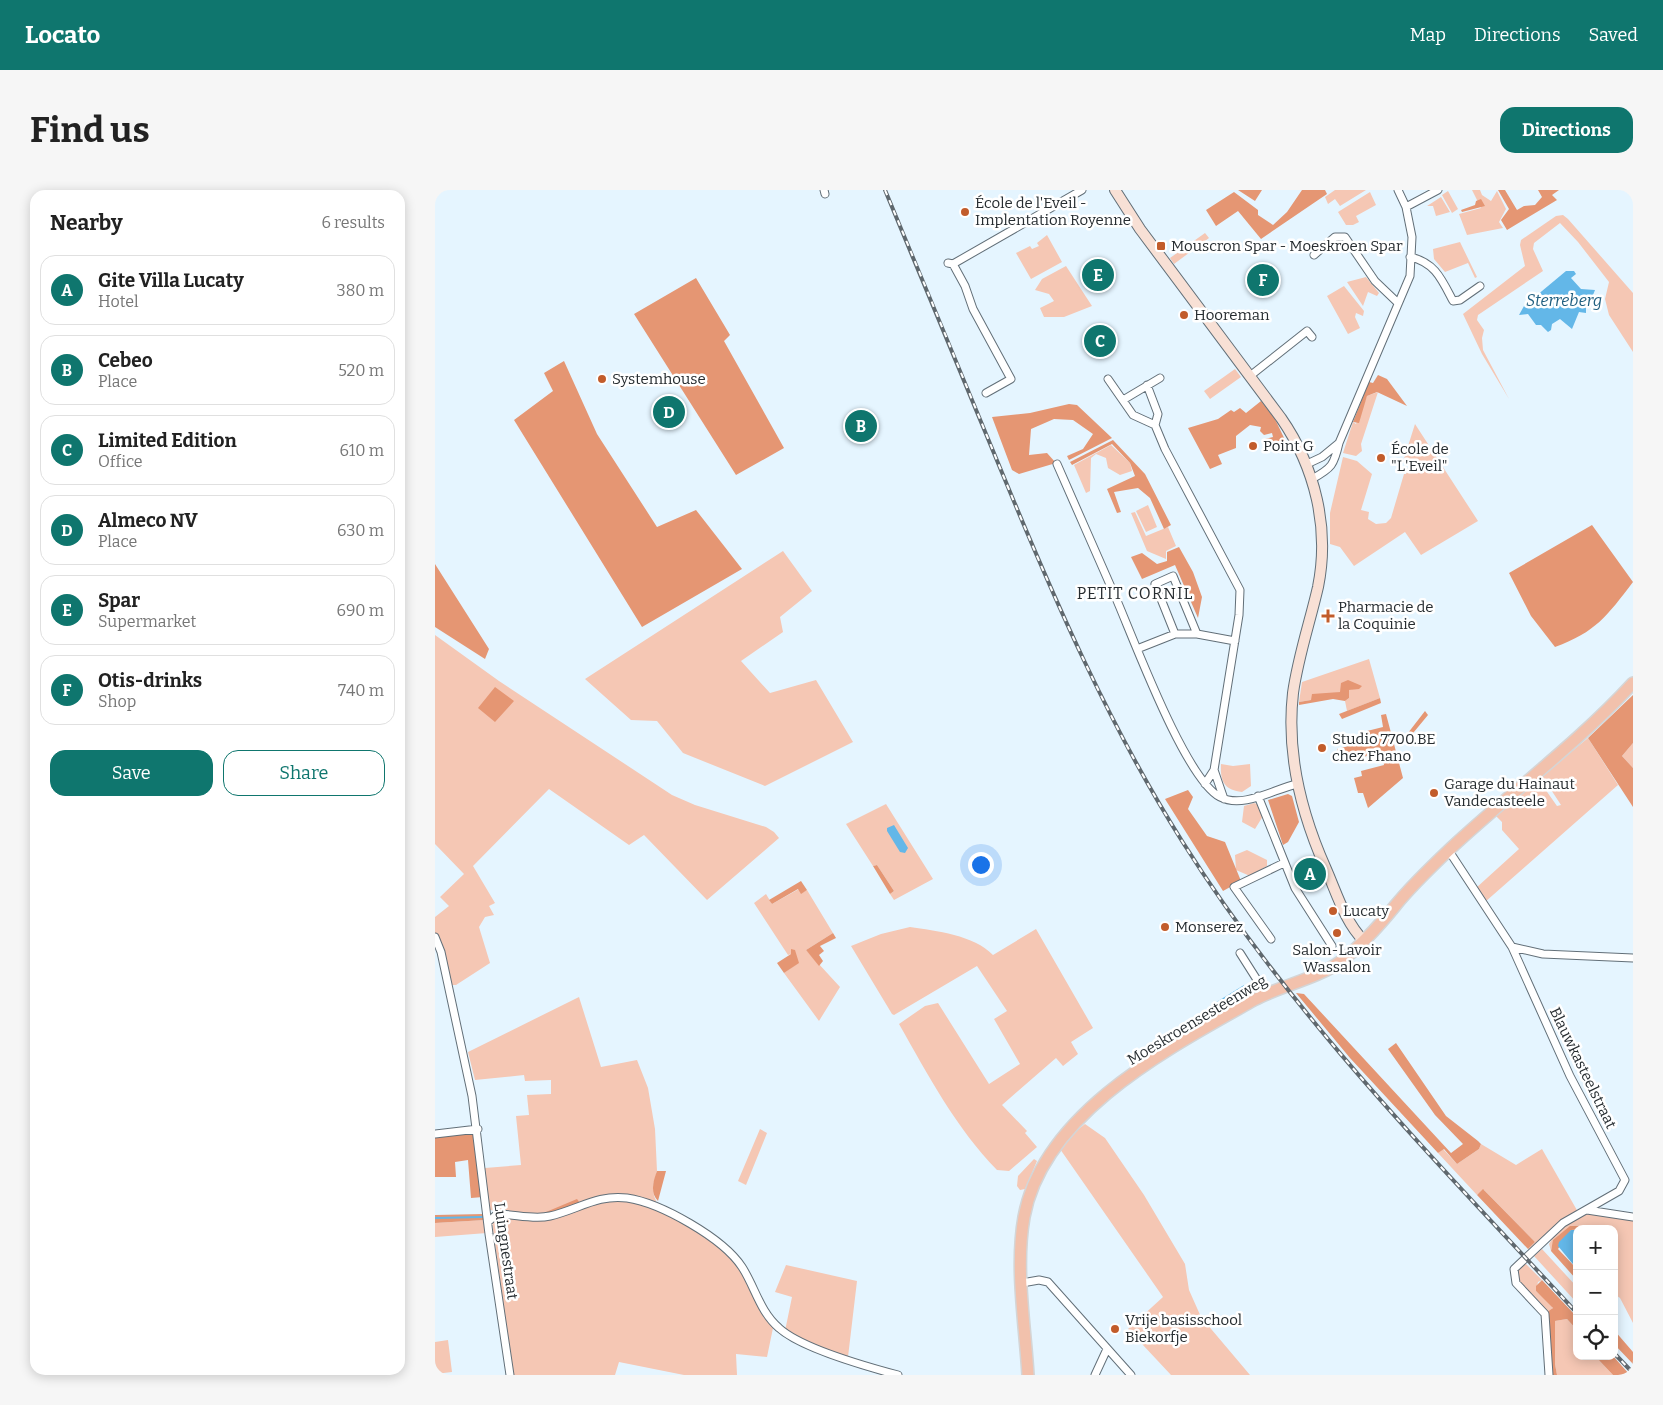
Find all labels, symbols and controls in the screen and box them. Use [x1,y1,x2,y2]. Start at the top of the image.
text: Locato [25,21,100,49]
text: Map [1410,24,1446,46]
text: Directions [1474,24,1561,46]
text: Saved [1589,24,1638,46]
button: Directions [1500,107,1633,153]
text: Find us [30,109,150,151]
place label: École de l'Eveil - Implentation Royenne [975,194,1131,229]
marker: École de l'Eveil - Implentation Royenne [959,206,971,218]
text: Nearby [50,210,123,236]
text: 6 results [322,213,385,232]
place label: Mouscron Spar - Moeskroen Spar [1171,237,1403,255]
marker: Mouscron Spar - Moeskroen Spar [1155,240,1167,252]
pin: E [1082,256,1114,294]
pin: F [1247,261,1279,299]
text: Gite Villa Lucaty [98,269,244,292]
text: A [61,281,73,300]
text: 380 m [337,281,384,300]
water label: Sterreberg [1526,291,1602,310]
text: Hotel [98,292,139,311]
place label: Hooreman [1194,306,1270,324]
marker: Hooreman [1178,309,1190,321]
pin: C [1084,322,1116,360]
text: Cebeo [98,349,153,372]
text: B [62,361,72,380]
text: 520 m [338,361,384,380]
place label: Systemhouse [612,370,706,388]
text: Place [98,372,137,391]
marker: Systemhouse [596,373,608,385]
pin: D [653,393,685,431]
pin: B [845,407,877,445]
text: Limited Edition [98,429,237,452]
place label: Point G [1263,437,1314,455]
marker: Point G [1247,440,1259,452]
place label: École de "L'Eveil" [1391,440,1449,475]
text: C [62,441,72,460]
text: 610 m [340,441,384,460]
text: Office [98,452,143,471]
marker: École de "L'Eveil" [1375,452,1387,464]
text: Almeco NV [98,509,198,532]
text: D [61,521,73,540]
text: 630 m [337,521,384,540]
text: Place [98,532,137,551]
district label: PETIT CORNIL [1077,584,1193,603]
text: Spar [98,589,140,612]
place label: Pharmacie de la Coquinie [1338,598,1434,633]
text: E [62,601,72,620]
text: 690 m [337,601,384,620]
marker: Pharmacie de la Coquinie [1322,610,1334,622]
text: Supermarket [98,612,196,631]
text: Otis-drinks [98,669,202,692]
text: F [63,681,72,700]
text: 740 m [338,681,384,700]
text: Shop [98,692,136,711]
place label: Studio 7700.BE chez Fhano [1332,730,1435,765]
marker: Studio 7700.BE chez Fhano [1316,742,1328,754]
button: Save [50,750,213,796]
button: Share [223,750,385,796]
place label: Garage du Hainaut Vandecasteele [1444,775,1575,810]
marker: Garage du Hainaut Vandecasteele [1428,787,1440,799]
your location [968,852,994,878]
pin: A [1294,855,1326,893]
place label: Lucaty [1343,902,1389,920]
marker: Lucaty [1327,905,1339,917]
place label: Monserez [1175,918,1243,936]
marker: Monserez [1159,921,1171,933]
marker: Salon-Lavoir Wassalon [1331,927,1343,939]
place label: Salon-Lavoir Wassalon [1292,941,1382,976]
street label: Moeskroensesteenweg [1124,971,1270,1069]
street label: Blauwkasteelstraat [1546,1004,1620,1132]
street label: Luingnestraat [490,1201,522,1301]
map controls [1573,1225,1618,1360]
button: + [1573,1225,1618,1270]
button: − [1573,1270,1618,1315]
place label: Vrije basisschool Biekorfje [1125,1311,1242,1346]
button: locate [1573,1315,1618,1360]
marker: Vrije basisschool Biekorfje [1109,1323,1121,1335]

